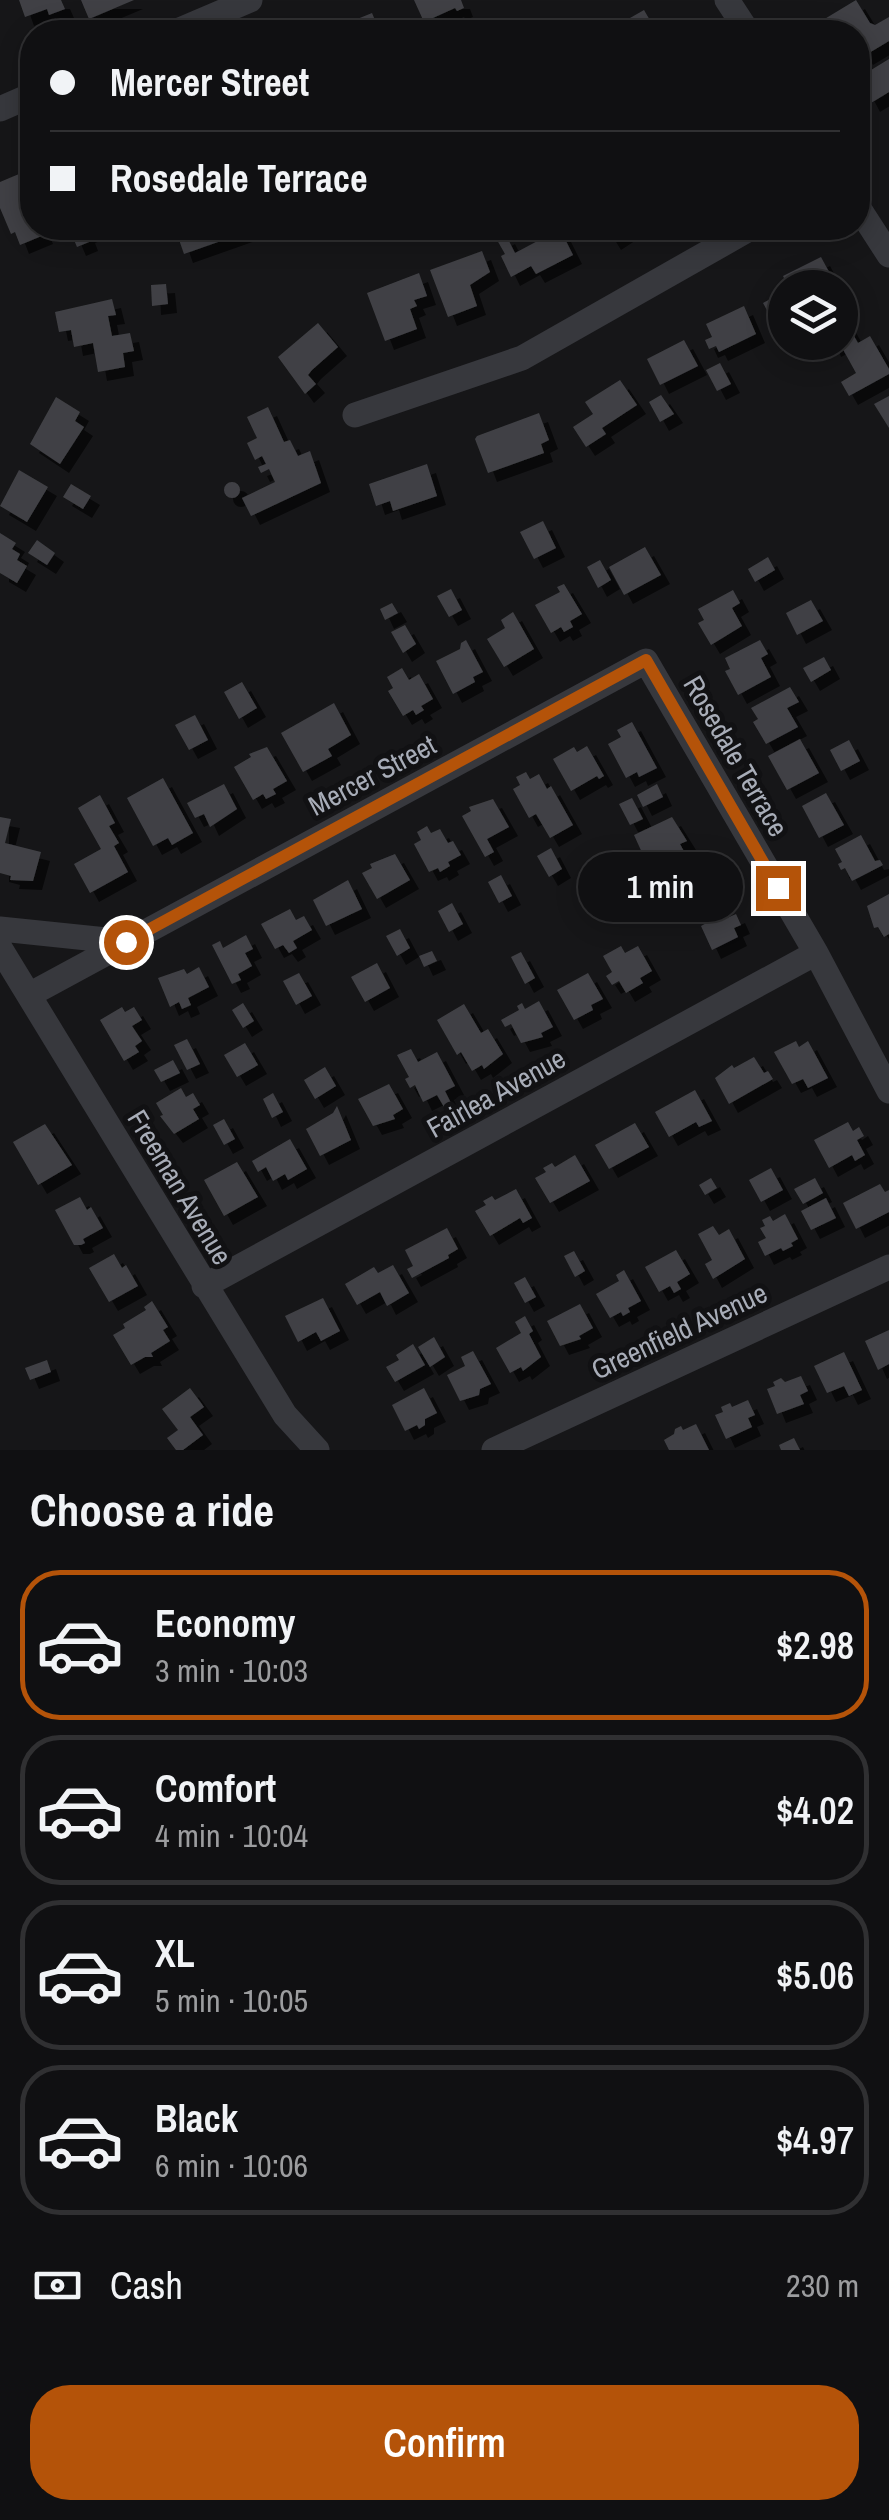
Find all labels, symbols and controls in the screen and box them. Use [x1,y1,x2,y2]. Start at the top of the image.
text: Mercer Street [110,57,309,108]
text: Rosedale Terrace [110,153,368,204]
map controls [768,270,858,360]
button: layers [768,270,858,360]
street label: Rosedale Terrace [675,669,797,843]
street label: Mercer Street [302,726,442,824]
callout: 1 min [578,853,743,923]
text: 1 min [627,865,694,908]
route end [756,866,801,911]
route start [104,920,149,965]
street label: Fairlea Avenue [420,1039,572,1147]
street label: Freeman Avenue [119,1102,241,1272]
street label: Greenfield Avenue [585,1274,773,1388]
text: Choose a ride [30,1479,274,1540]
text: Economy [155,1598,295,1649]
icon: car [35,1600,125,1690]
text: $2.98 [776,1620,854,1671]
text: 3 min · 10:03 [155,1649,308,1692]
text: Comfort [155,1763,276,1814]
icon: car [35,1765,125,1855]
text: $4.02 [776,1785,854,1836]
text: 4 min · 10:04 [155,1814,308,1857]
text: XL [155,1928,195,1979]
icon: car [35,1930,125,2020]
text: $5.06 [776,1950,854,2001]
text: 5 min · 10:05 [155,1979,308,2022]
text: Black [155,2093,238,2144]
icon: car [35,2095,125,2185]
text: $4.97 [776,2115,854,2166]
text: 6 min · 10:06 [155,2144,308,2187]
icon: cash [30,2258,85,2313]
text: Cash [110,2260,183,2311]
text: 230 m [786,2264,859,2307]
button: Confirm [30,2385,859,2500]

